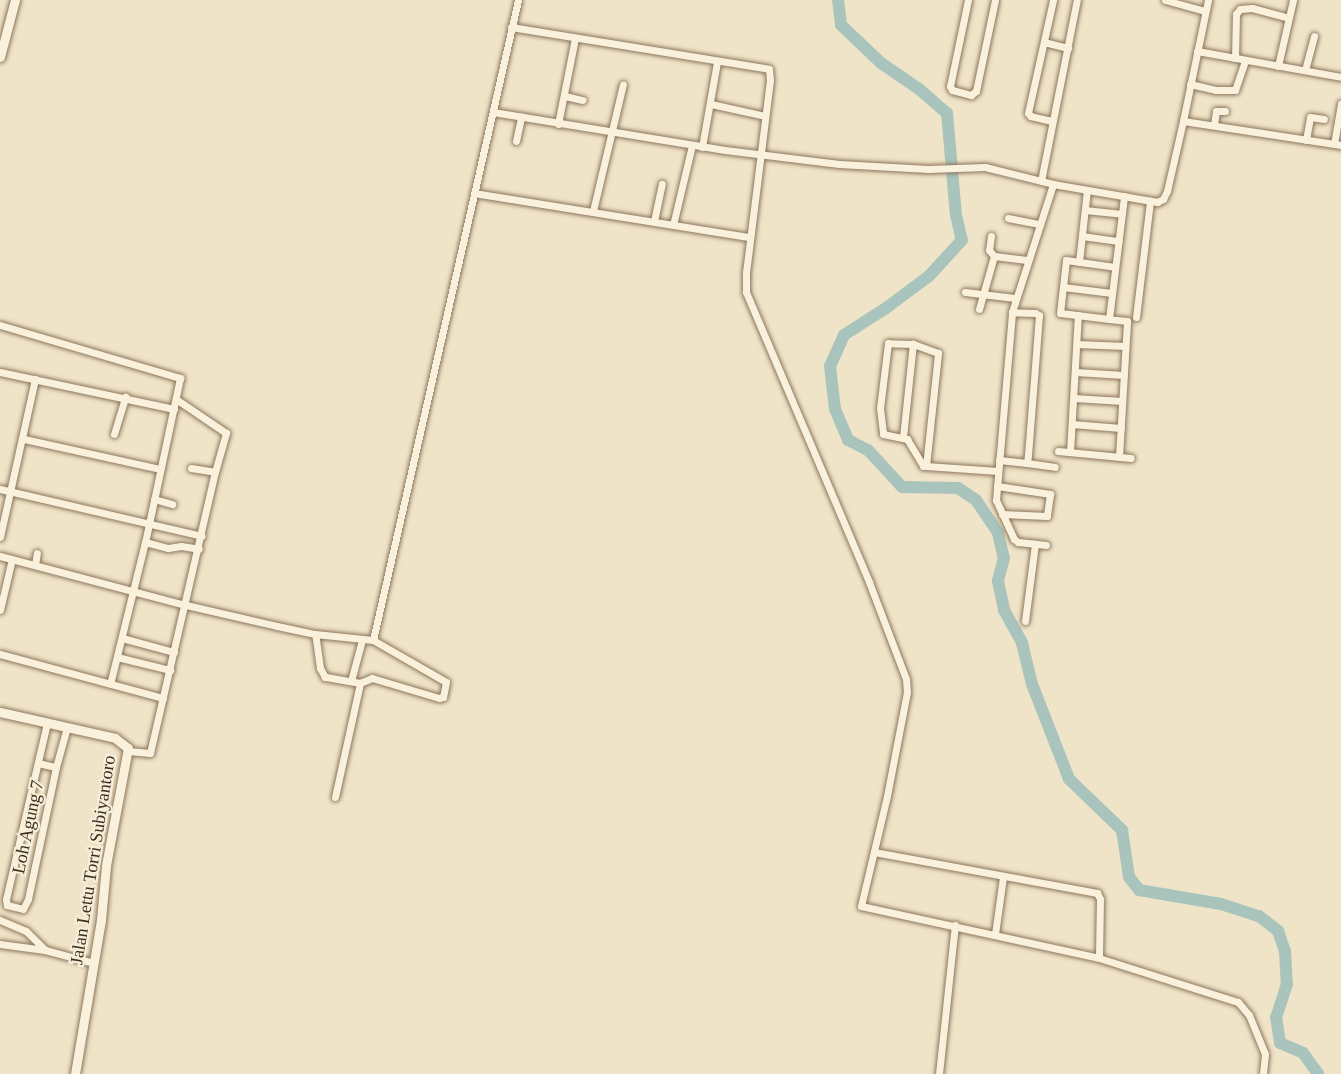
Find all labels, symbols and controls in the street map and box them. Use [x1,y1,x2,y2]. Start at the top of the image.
street label: Jalan Lettu Torri Subiyantoro [66,754,120,966]
street label: Loh Agung 7 [7,778,49,876]

